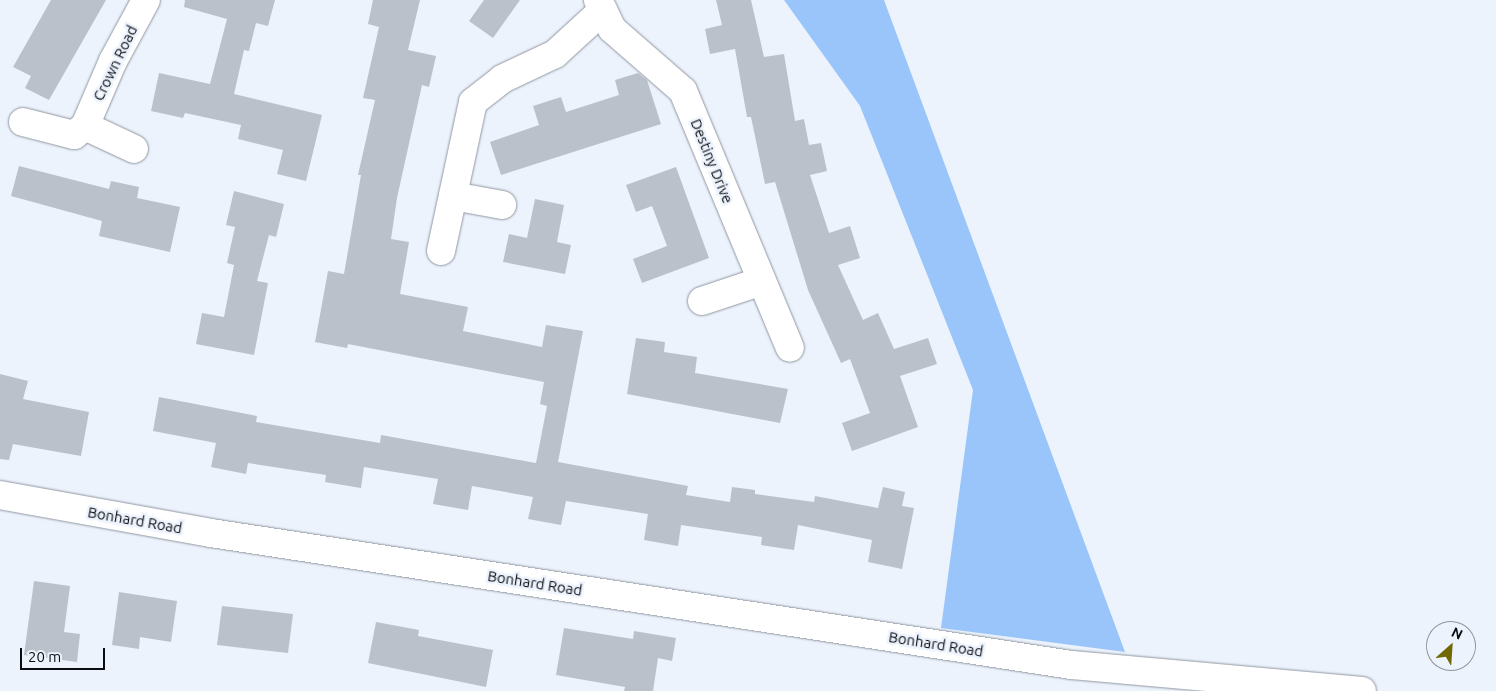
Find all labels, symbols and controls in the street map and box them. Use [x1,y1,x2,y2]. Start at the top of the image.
street label: Crown Road [89,22,141,104]
street label: Destiny Drive [687,116,737,206]
street label: Bonhard Road [86,503,184,537]
street label: Bonhard Road [486,567,584,599]
north arrow [1426,621,1476,671]
text: N [1449,624,1465,643]
street label: Bonhard Road [887,628,985,660]
scale bar [22,638,108,670]
text: 20 m [28,648,61,665]

